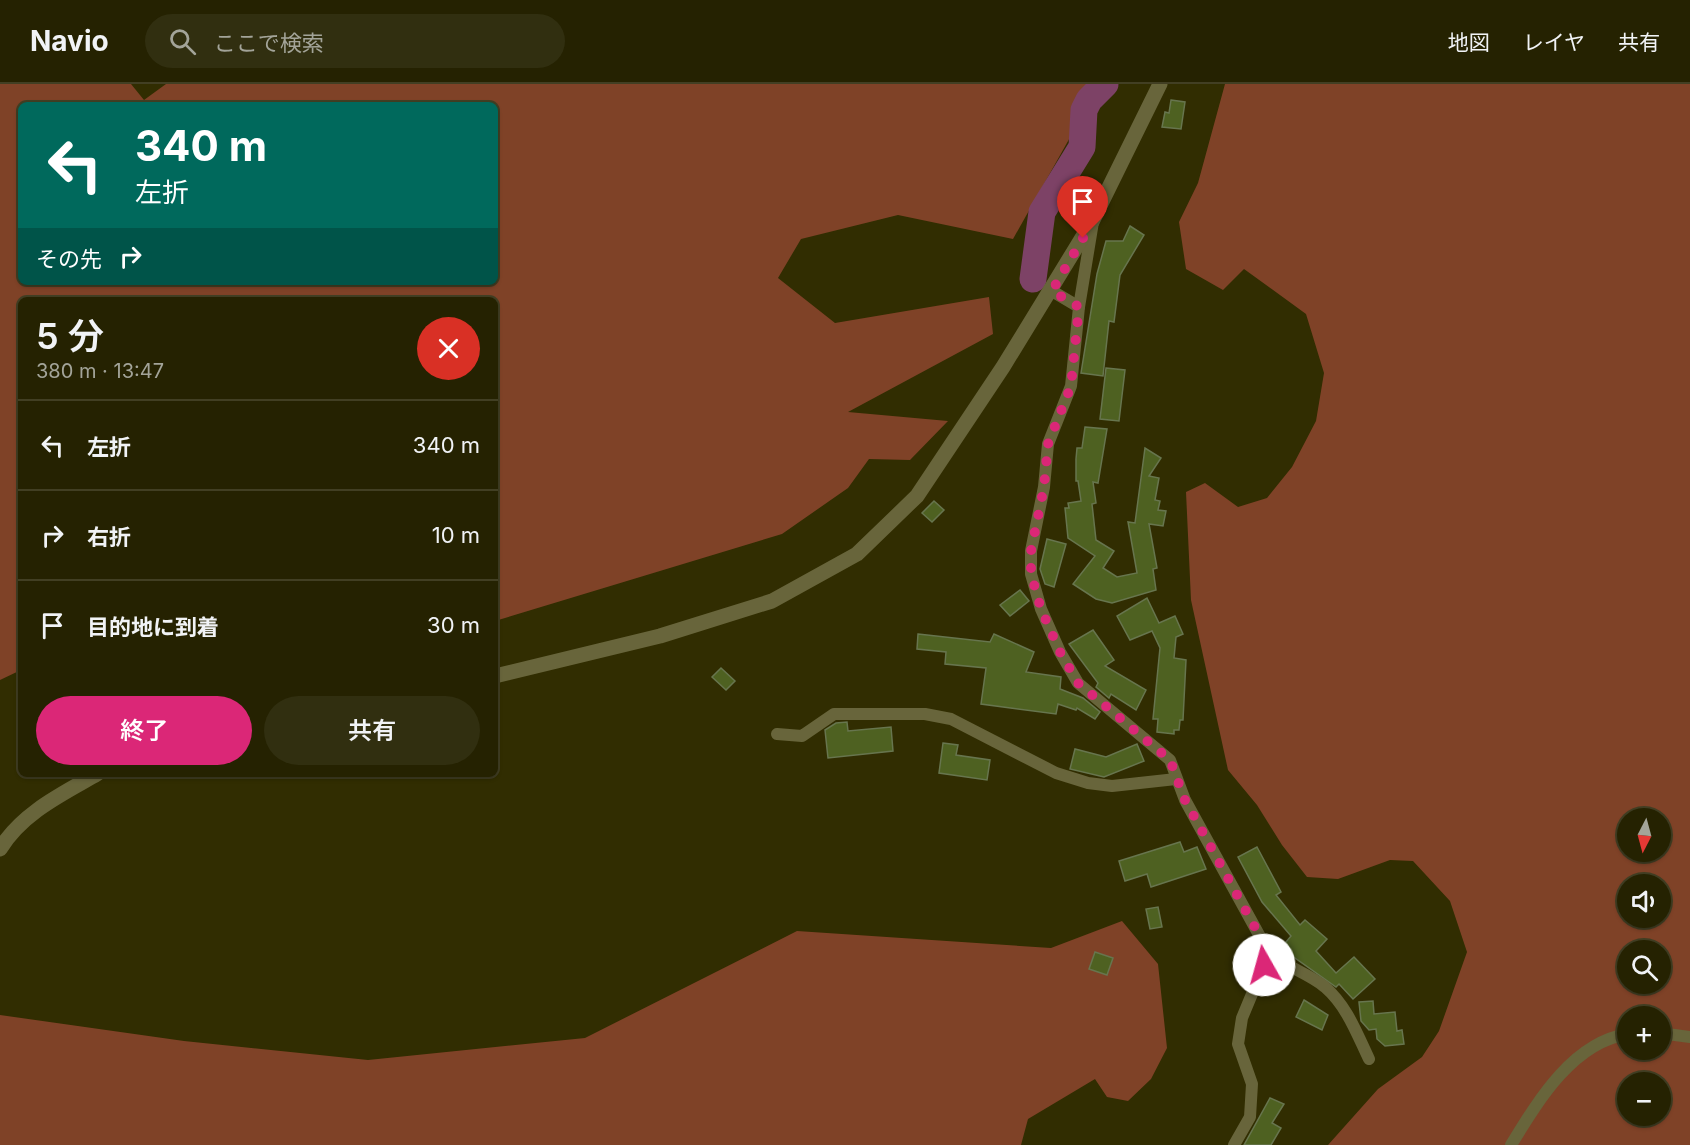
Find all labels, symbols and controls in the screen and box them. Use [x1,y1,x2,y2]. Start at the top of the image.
search box [145,14,565,68]
text: Navio [30,24,109,58]
icon: search [166,25,199,58]
text: ここで検索 [214,30,324,56]
text: 地図 [1448,30,1490,55]
text: レイヤ [1523,30,1585,55]
text: 共有 [1618,30,1660,55]
text: 340 m [135,120,267,171]
icon: left [36,126,114,204]
text: 左折 [135,176,189,209]
pin [1057,176,1108,238]
icon: arrive [1066,185,1099,218]
icon: right [114,240,147,273]
text: その先 [36,246,102,272]
text: 5 分 [36,314,104,358]
button: close [417,317,480,380]
text: 380 m · 13:47 [36,359,164,383]
icon: left [36,429,69,462]
text: 340 m [413,432,480,458]
text: 左折 [87,434,131,460]
icon: right [36,519,69,552]
text: 10 m [432,522,480,548]
text: 右折 [87,524,131,550]
icon: arrive [36,609,69,642]
text: 30 m [427,612,480,638]
text: 目的地に到着 [87,614,219,640]
button: 終了 [36,696,252,765]
button: 共有 [264,696,480,765]
north arrow [1617,808,1671,862]
map controls [1617,808,1671,1126]
button: sound [1617,874,1671,928]
position arrow [1232,933,1296,997]
button: search [1617,940,1671,994]
button: + [1617,1006,1671,1060]
button: − [1617,1072,1671,1126]

